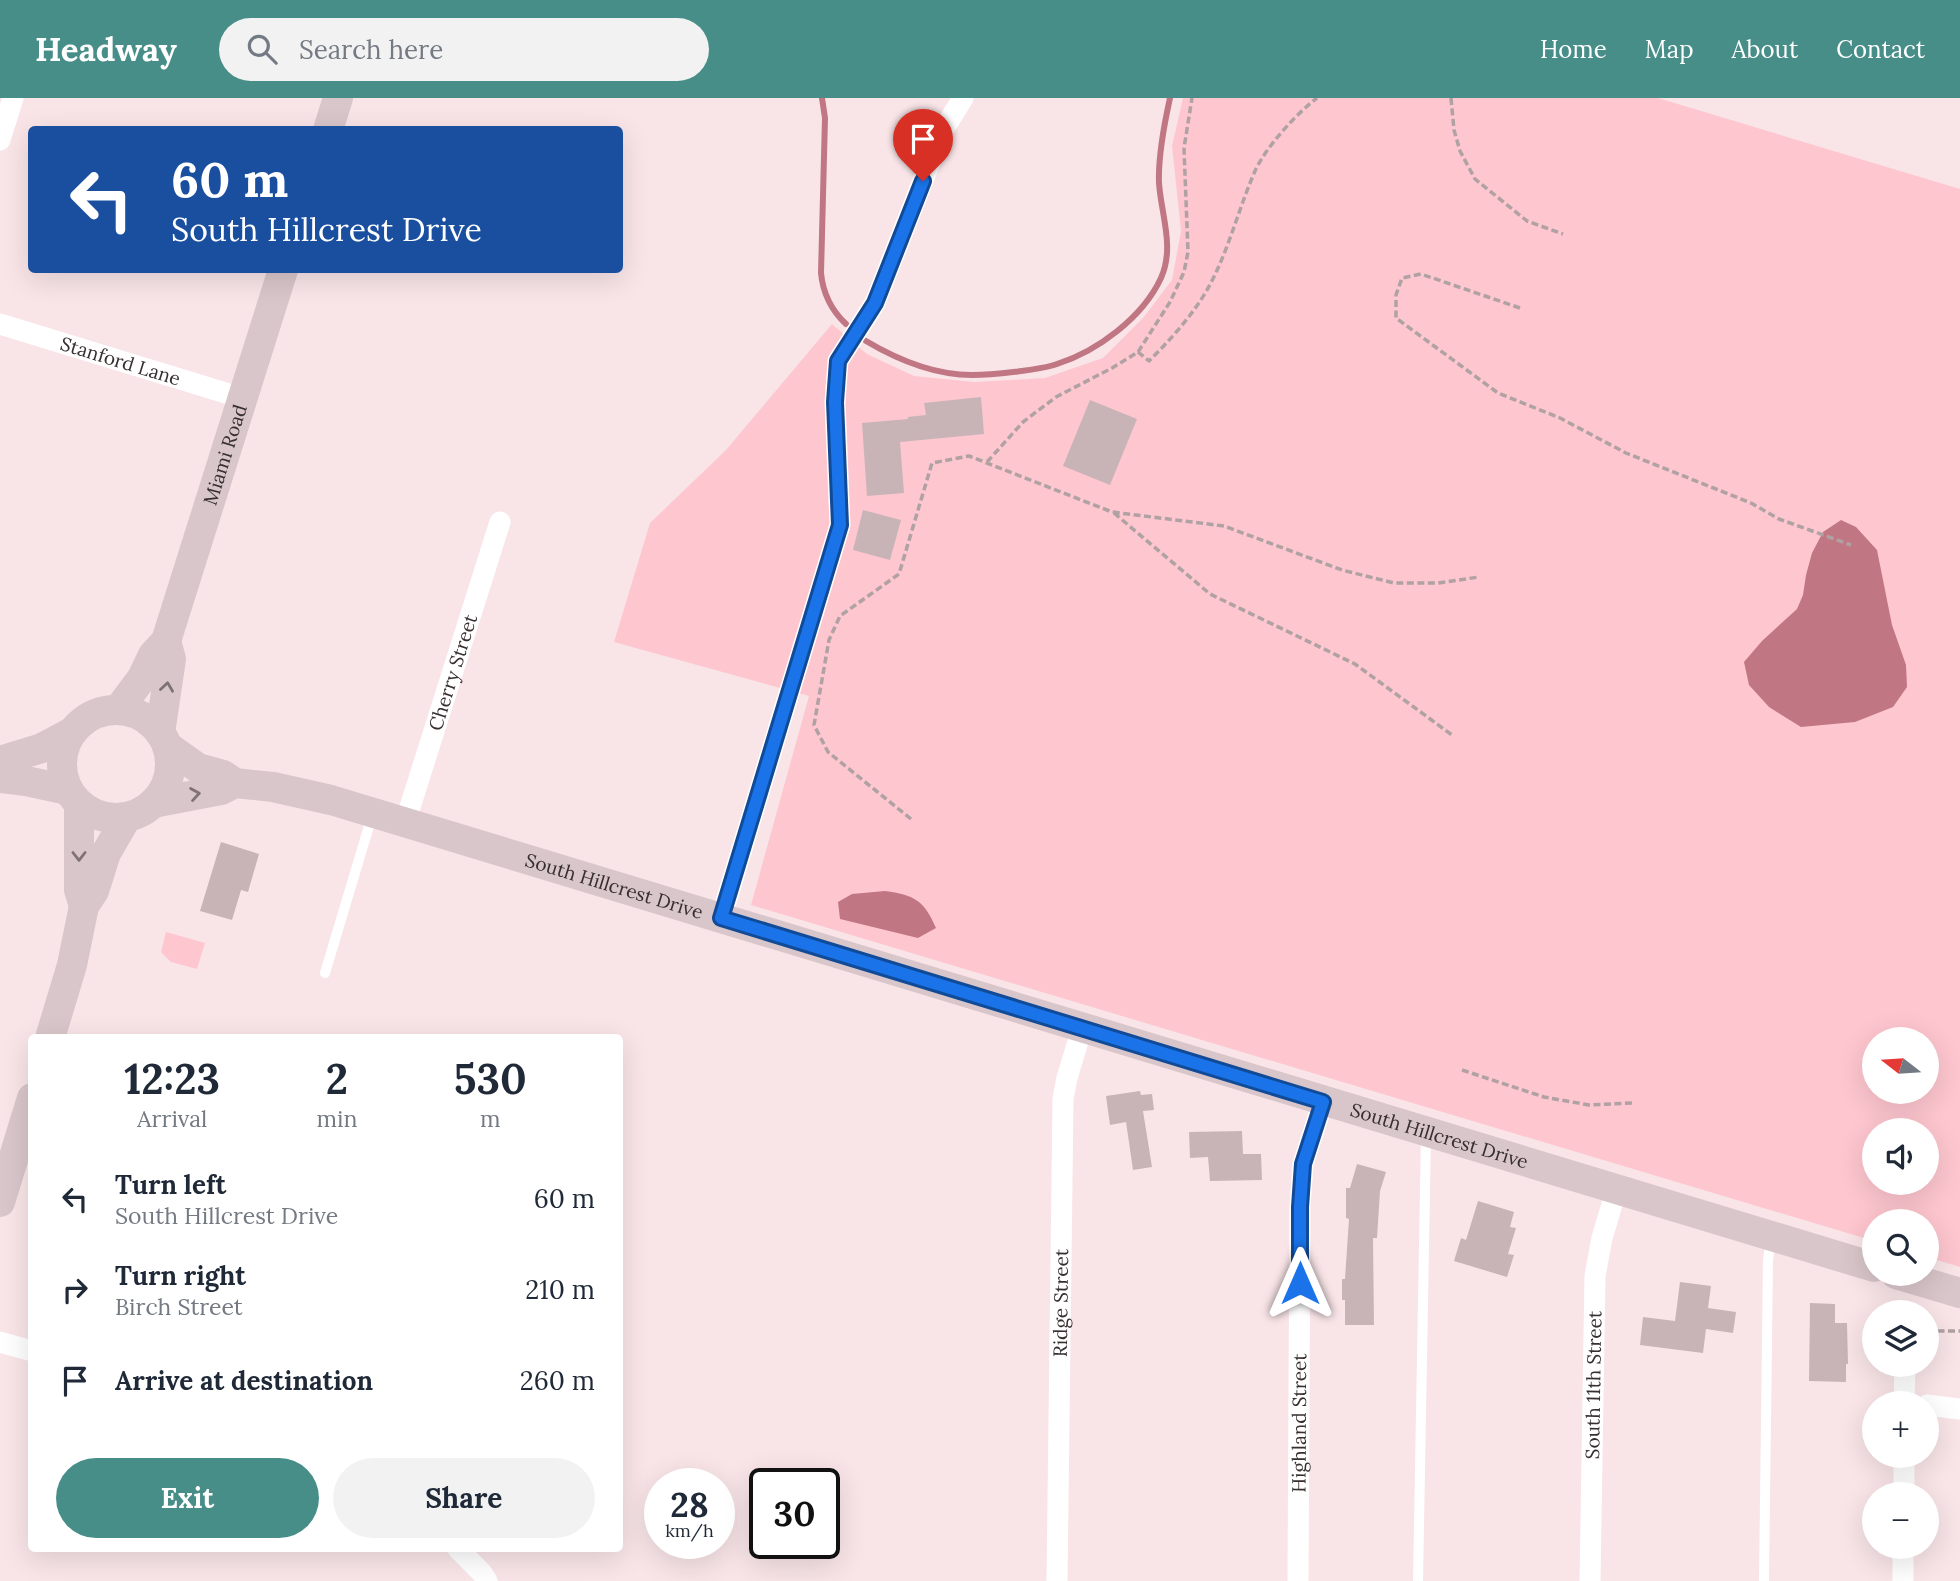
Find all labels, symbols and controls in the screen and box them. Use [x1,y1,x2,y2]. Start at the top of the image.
search box [219,18,709,81]
text: Headway [35,28,177,70]
icon: search [243,30,281,68]
text: Search here [299,33,443,66]
text: Home [1540,34,1607,65]
text: Map [1645,34,1694,65]
text: About [1732,34,1798,65]
text: Contact [1836,34,1925,65]
pin [893,109,953,181]
icon: arrive [904,120,942,158]
text: 60 m [171,148,288,210]
icon: left [56,154,147,245]
text: South Hillcrest Drive [171,209,482,250]
street label: Stanford Lane [57,331,184,391]
street label: Miami Road [198,401,252,508]
street label: Cherry Street [423,611,482,734]
one-way arrow [159,681,174,693]
one-way arrow [189,787,200,802]
street label: South Hillcrest Drive [522,848,706,924]
one-way arrow [71,851,87,861]
north arrow [1862,1027,1939,1104]
map controls [1862,1027,1939,1559]
text: 12:23 [124,1052,220,1106]
text: 2 [326,1052,348,1106]
text: 530 [454,1052,527,1106]
street label: South Hillcrest Drive [1347,1097,1531,1174]
text: Arrival [137,1104,207,1133]
text: min [316,1104,357,1133]
text: m [480,1104,500,1133]
button: sound [1862,1118,1939,1195]
text: Turn left [115,1168,226,1201]
icon: left [56,1180,94,1218]
text: 60 m [534,1182,595,1215]
text: South Hillcrest Drive [115,1201,338,1230]
button: search [1862,1209,1939,1286]
position arrow [1263,1246,1337,1320]
street label: Ridge Street [1048,1248,1073,1357]
text: Turn right [115,1259,246,1292]
icon: right [56,1271,94,1309]
text: 210 m [525,1273,595,1306]
text: Birch Street [115,1292,243,1321]
button: layers [1862,1300,1939,1377]
street label: South 11th Street [1580,1310,1606,1459]
street label: Highland Street [1286,1353,1311,1493]
icon: arrive [56,1362,94,1400]
text: Arrive at destination [115,1364,373,1397]
text: 260 m [520,1364,595,1397]
button: + [1862,1391,1939,1468]
button: Exit [56,1458,319,1538]
button: Share [333,1458,595,1538]
speed limit sign: 30 [749,1468,840,1559]
text: 28 [670,1482,709,1527]
button: − [1862,1482,1939,1559]
text: km/h [665,1519,714,1542]

